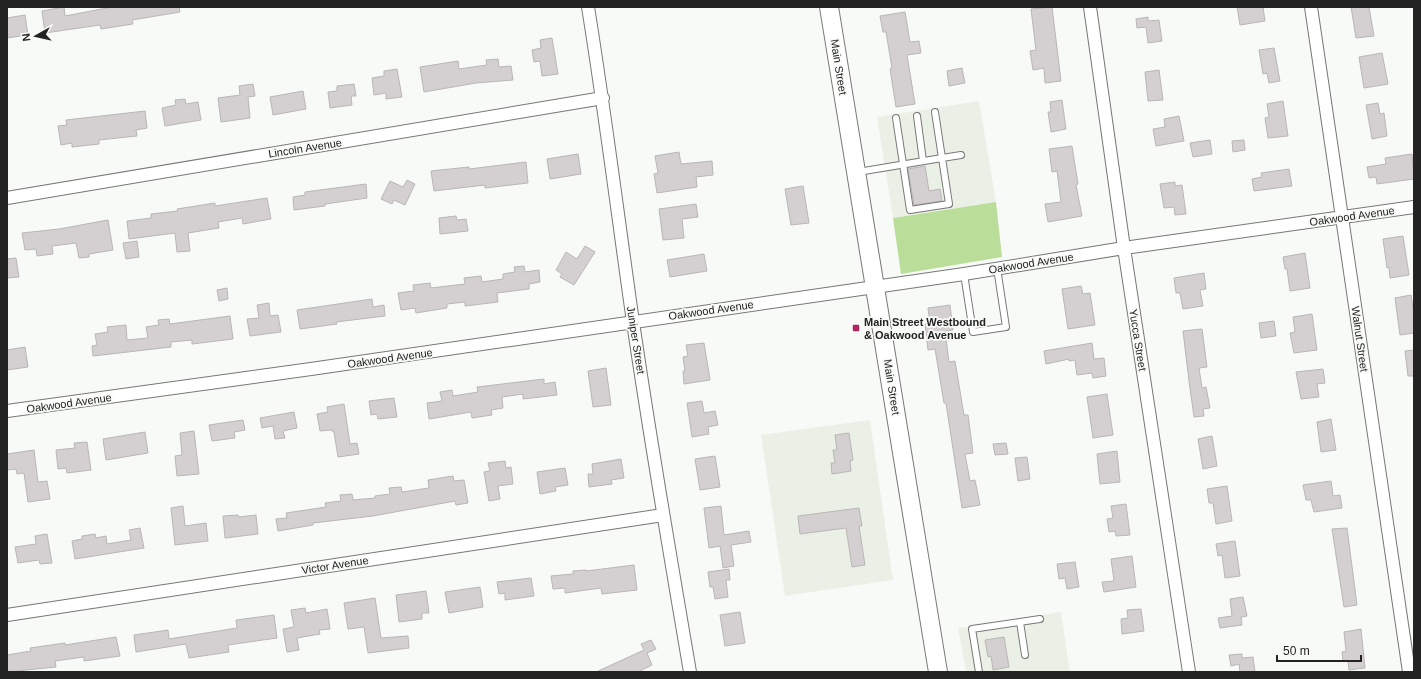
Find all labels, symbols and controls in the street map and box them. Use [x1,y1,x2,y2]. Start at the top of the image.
north arrow [16,16,56,56]
text: N [20,33,33,42]
street label: Main Street [829,38,849,96]
street label: Lincoln Avenue [267,136,343,160]
street label: Oakwood Avenue [1309,204,1395,228]
street label: Oakwood Avenue [988,250,1074,276]
street label: Oakwood Avenue [668,298,754,322]
street label: Juniper Street [625,305,647,375]
street label: Walnut Street [1349,305,1371,373]
street label: Yucca Street [1127,308,1149,372]
place label: Main Street Westbound & Oakwood Avenue [864,316,986,341]
marker: Main Street Westbound & Oakwood Avenue [851,323,861,333]
street label: Oakwood Avenue [347,346,433,370]
street label: Main Street [882,358,902,416]
street label: Oakwood Avenue [26,391,112,415]
street label: Victor Avenue [301,554,369,576]
scale bar [1277,637,1361,663]
text: 50 m [1283,644,1310,658]

